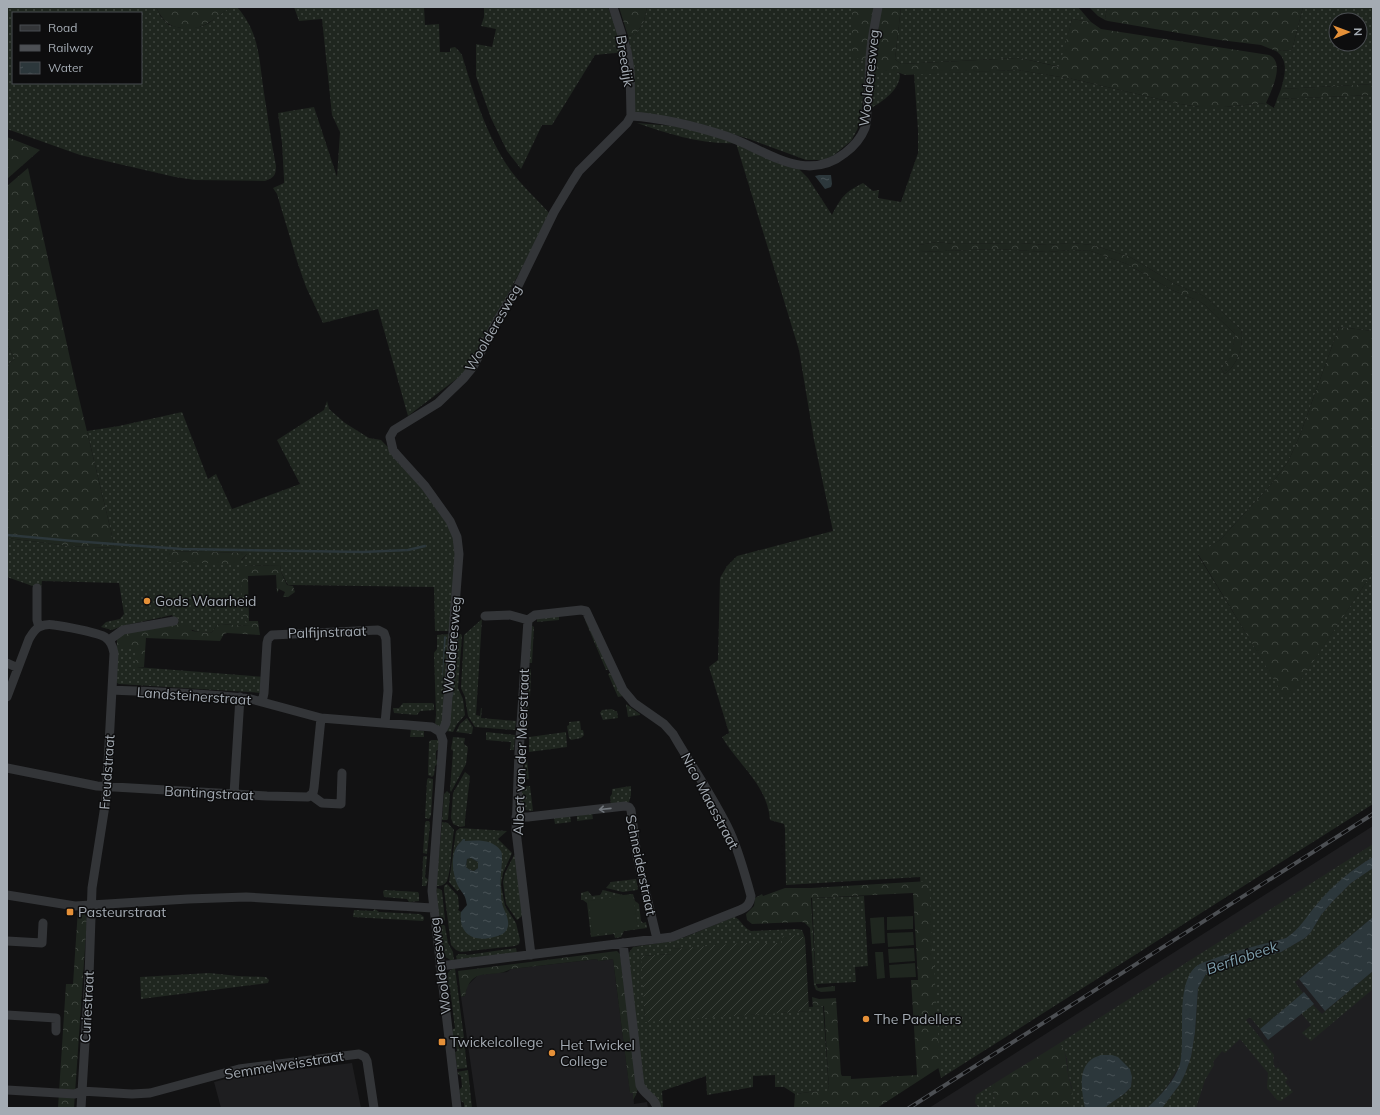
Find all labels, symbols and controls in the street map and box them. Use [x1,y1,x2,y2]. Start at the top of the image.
legend [12,12,142,84]
north arrow [1328,12,1368,52]
text: Road [48,20,77,35]
text: N [1351,28,1365,36]
street label: Woolderesweg [855,29,883,127]
street label: Breedijk [612,34,638,89]
text: Railway [48,40,94,55]
text: Water [48,60,84,75]
street label: Woolderesweg [461,281,525,375]
place label: Gods Waarheid [155,592,256,610]
marker: Gods Waarheid [142,596,152,606]
street label: Woolderesweg [439,596,465,694]
street label: Palfijnstraat [287,622,367,642]
street label: Albert van der Meerstraat [509,668,533,836]
street label: Landsteinerstraat [136,683,252,709]
street label: Freudstraat [95,734,119,810]
street label: Nico Maasstraat [677,750,743,852]
street label: Bantingstraat [164,782,254,804]
one-way arrow [599,805,612,812]
street label: Schneiderstraat [622,813,660,917]
place label: Pasteurstraat [78,903,166,921]
marker: Pasteurstraat [65,907,75,917]
street label: Woolderesweg [425,916,455,1016]
water label: Berflobeek [1204,936,1281,979]
street label: Curiestraat [76,970,98,1043]
place label: The Padellers [874,1010,961,1028]
marker: The Padellers [861,1014,871,1024]
place label: Twickelcollege [450,1033,543,1051]
place label: Het Twickel College [560,1036,635,1070]
marker: Twickelcollege [437,1037,447,1047]
street label: Semmelweisstraat [223,1047,345,1083]
marker: Het Twickel College [547,1048,557,1058]

